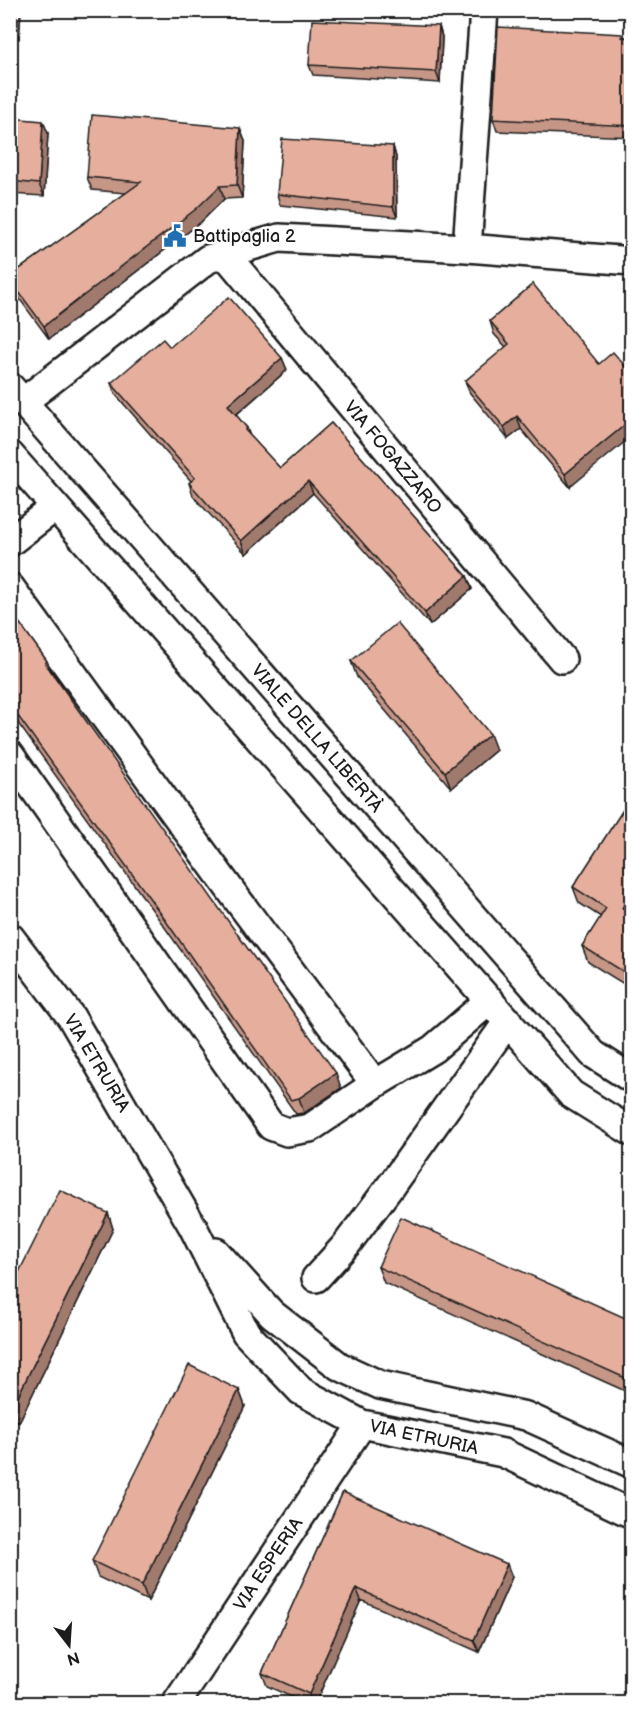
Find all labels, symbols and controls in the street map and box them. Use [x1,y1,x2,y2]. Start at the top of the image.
public building icon: Battipaglia 2 [162,223,188,249]
place label: Battipaglia 2 [193,226,296,247]
street label: VIA FOGAZZARO [339,397,446,518]
street label: VIALE DELLA LIBERTÀ [247,659,389,817]
street label: VIA ETRURIA [59,1010,134,1116]
street label: VIA ETRURIA [368,1416,480,1459]
street label: VIA ESPERIA [230,1514,307,1615]
north arrow [39,1615,99,1675]
text: N [64,1647,81,1669]

